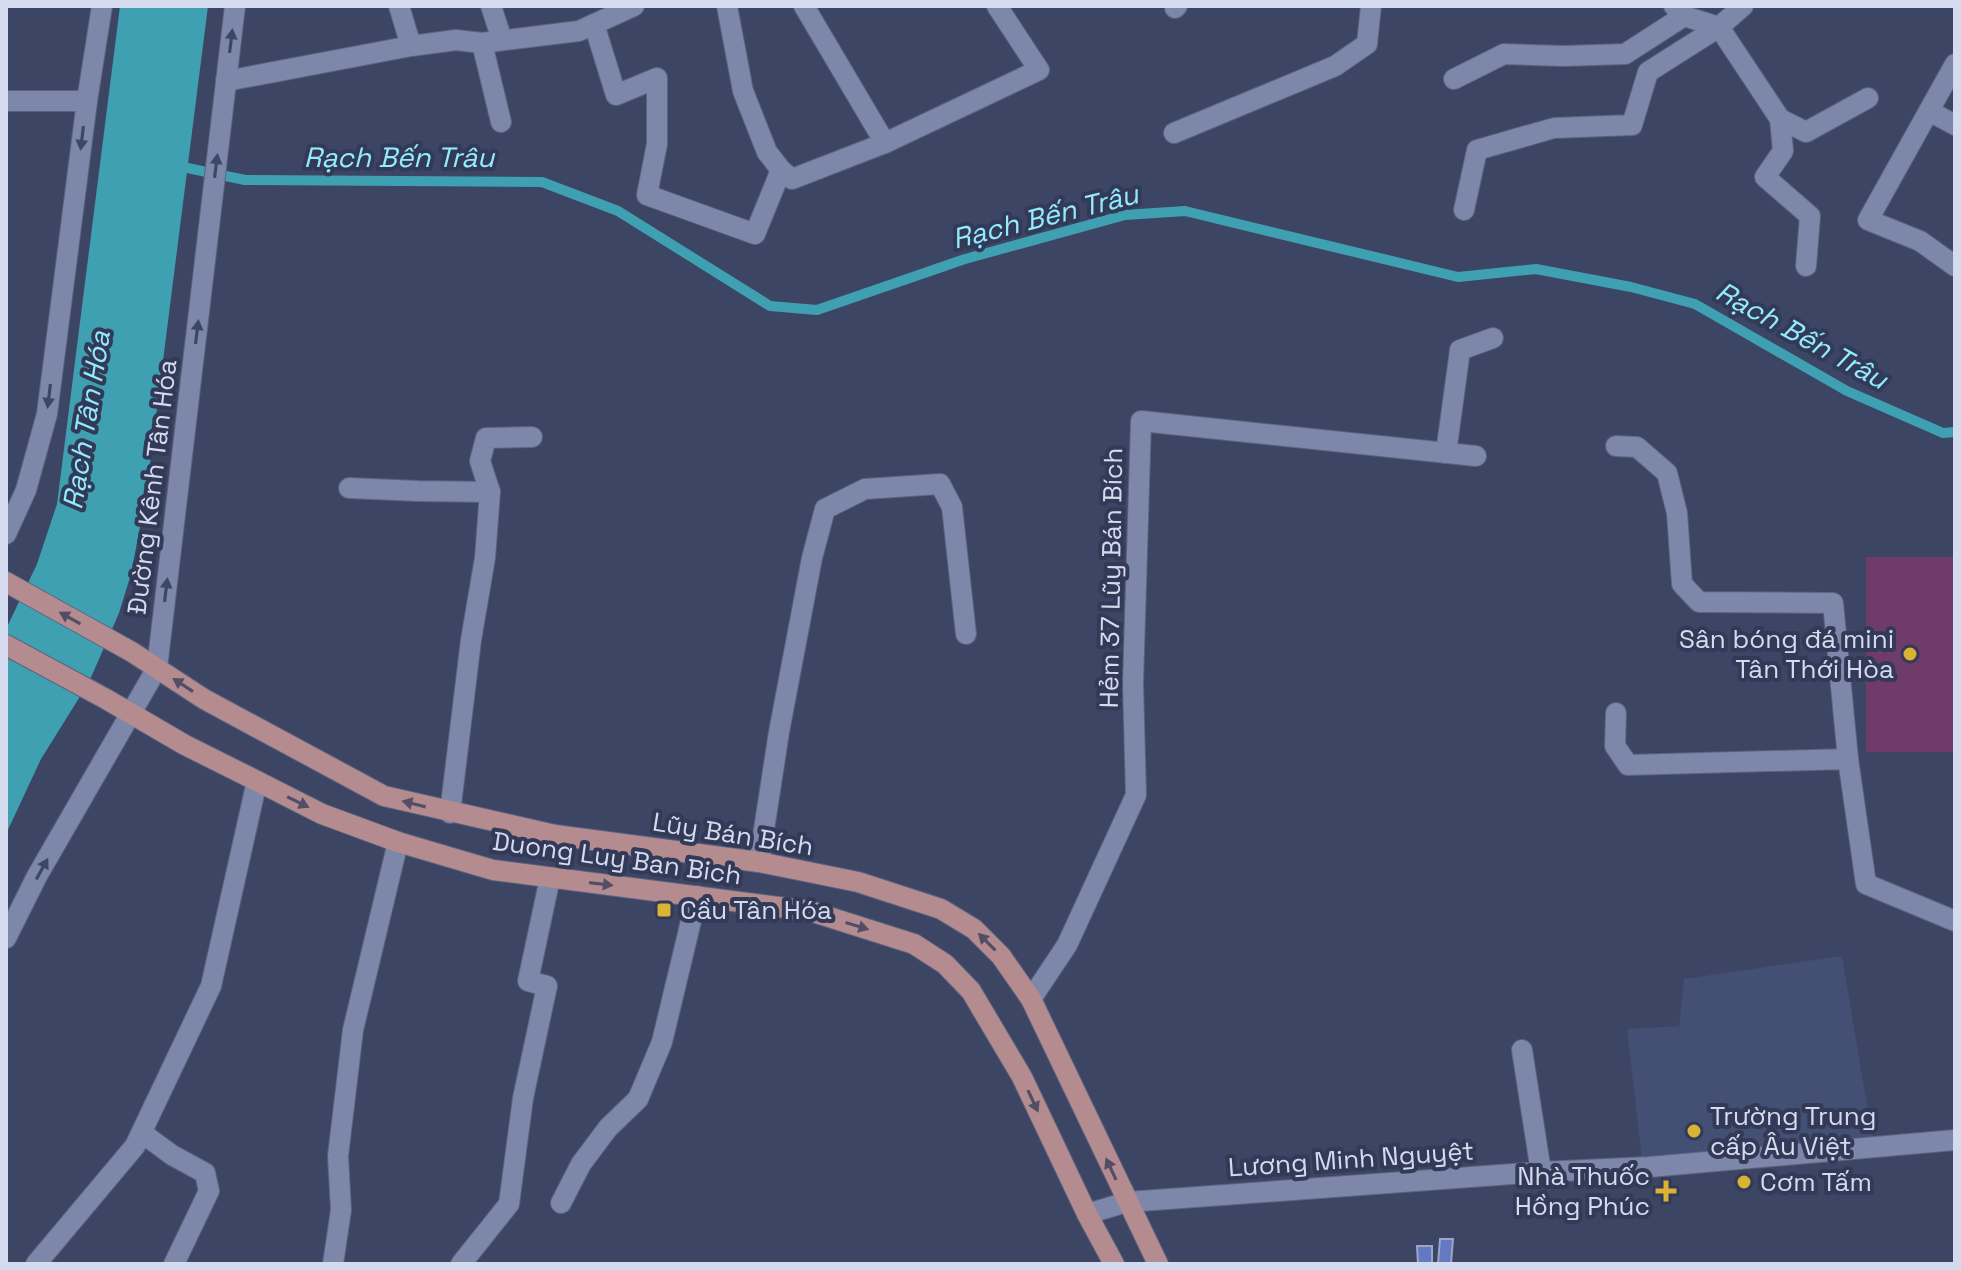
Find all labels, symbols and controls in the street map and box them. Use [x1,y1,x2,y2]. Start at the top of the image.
one-way arrow [225,28,238,53]
one-way arrow [75,126,88,151]
water label: Rạch Bến Trâu [304,139,496,175]
one-way arrow [210,153,223,178]
water label: Rạch Bến Trâu [948,175,1144,257]
water label: Rạch Bến Trâu [1710,273,1896,398]
one-way arrow [190,319,203,344]
water label: Rạch Tân Hóa [54,327,118,512]
street label: Đường Kênh Tân Hóa [119,357,185,616]
one-way arrow [43,384,56,409]
street label: Hẻm 37 Lũy Bán Bích [1092,447,1130,709]
one-way arrow [160,577,173,602]
one-way arrow [59,611,81,625]
place label: Sân bóng đá mini Tân Thới Hòa [1679,622,1894,686]
marker: Sân bóng đá mini Tân Thới Hòa [1901,645,1919,663]
one-way arrow [173,678,194,693]
one-way arrow [287,795,310,809]
one-way arrow [401,797,426,809]
street label: Lũy Bán Bích [650,805,816,863]
street label: Duong Luy Ban Bich [490,824,744,892]
one-way arrow [35,857,48,880]
one-way arrow [589,878,614,891]
place label: Cầu Tân Hóa [680,893,832,927]
marker: Cầu Tân Hóa [655,901,673,919]
one-way arrow [846,920,870,933]
one-way arrow [978,933,997,952]
one-way arrow [1026,1089,1040,1112]
place label: Trường Trung cấp Âu Việt [1710,1099,1876,1163]
marker: Trường Trung cấp Âu Việt [1685,1122,1703,1140]
street label: Lương Minh Nguyệt [1227,1133,1475,1185]
one-way arrow [1105,1157,1118,1181]
place label: Nhà Thuốc Hồng Phúc [1515,1159,1650,1223]
place label: Cơm Tấm [1760,1165,1872,1199]
marker: Cơm Tấm [1735,1173,1753,1191]
marker: Nhà Thuốc Hồng Phúc [1657,1182,1675,1200]

